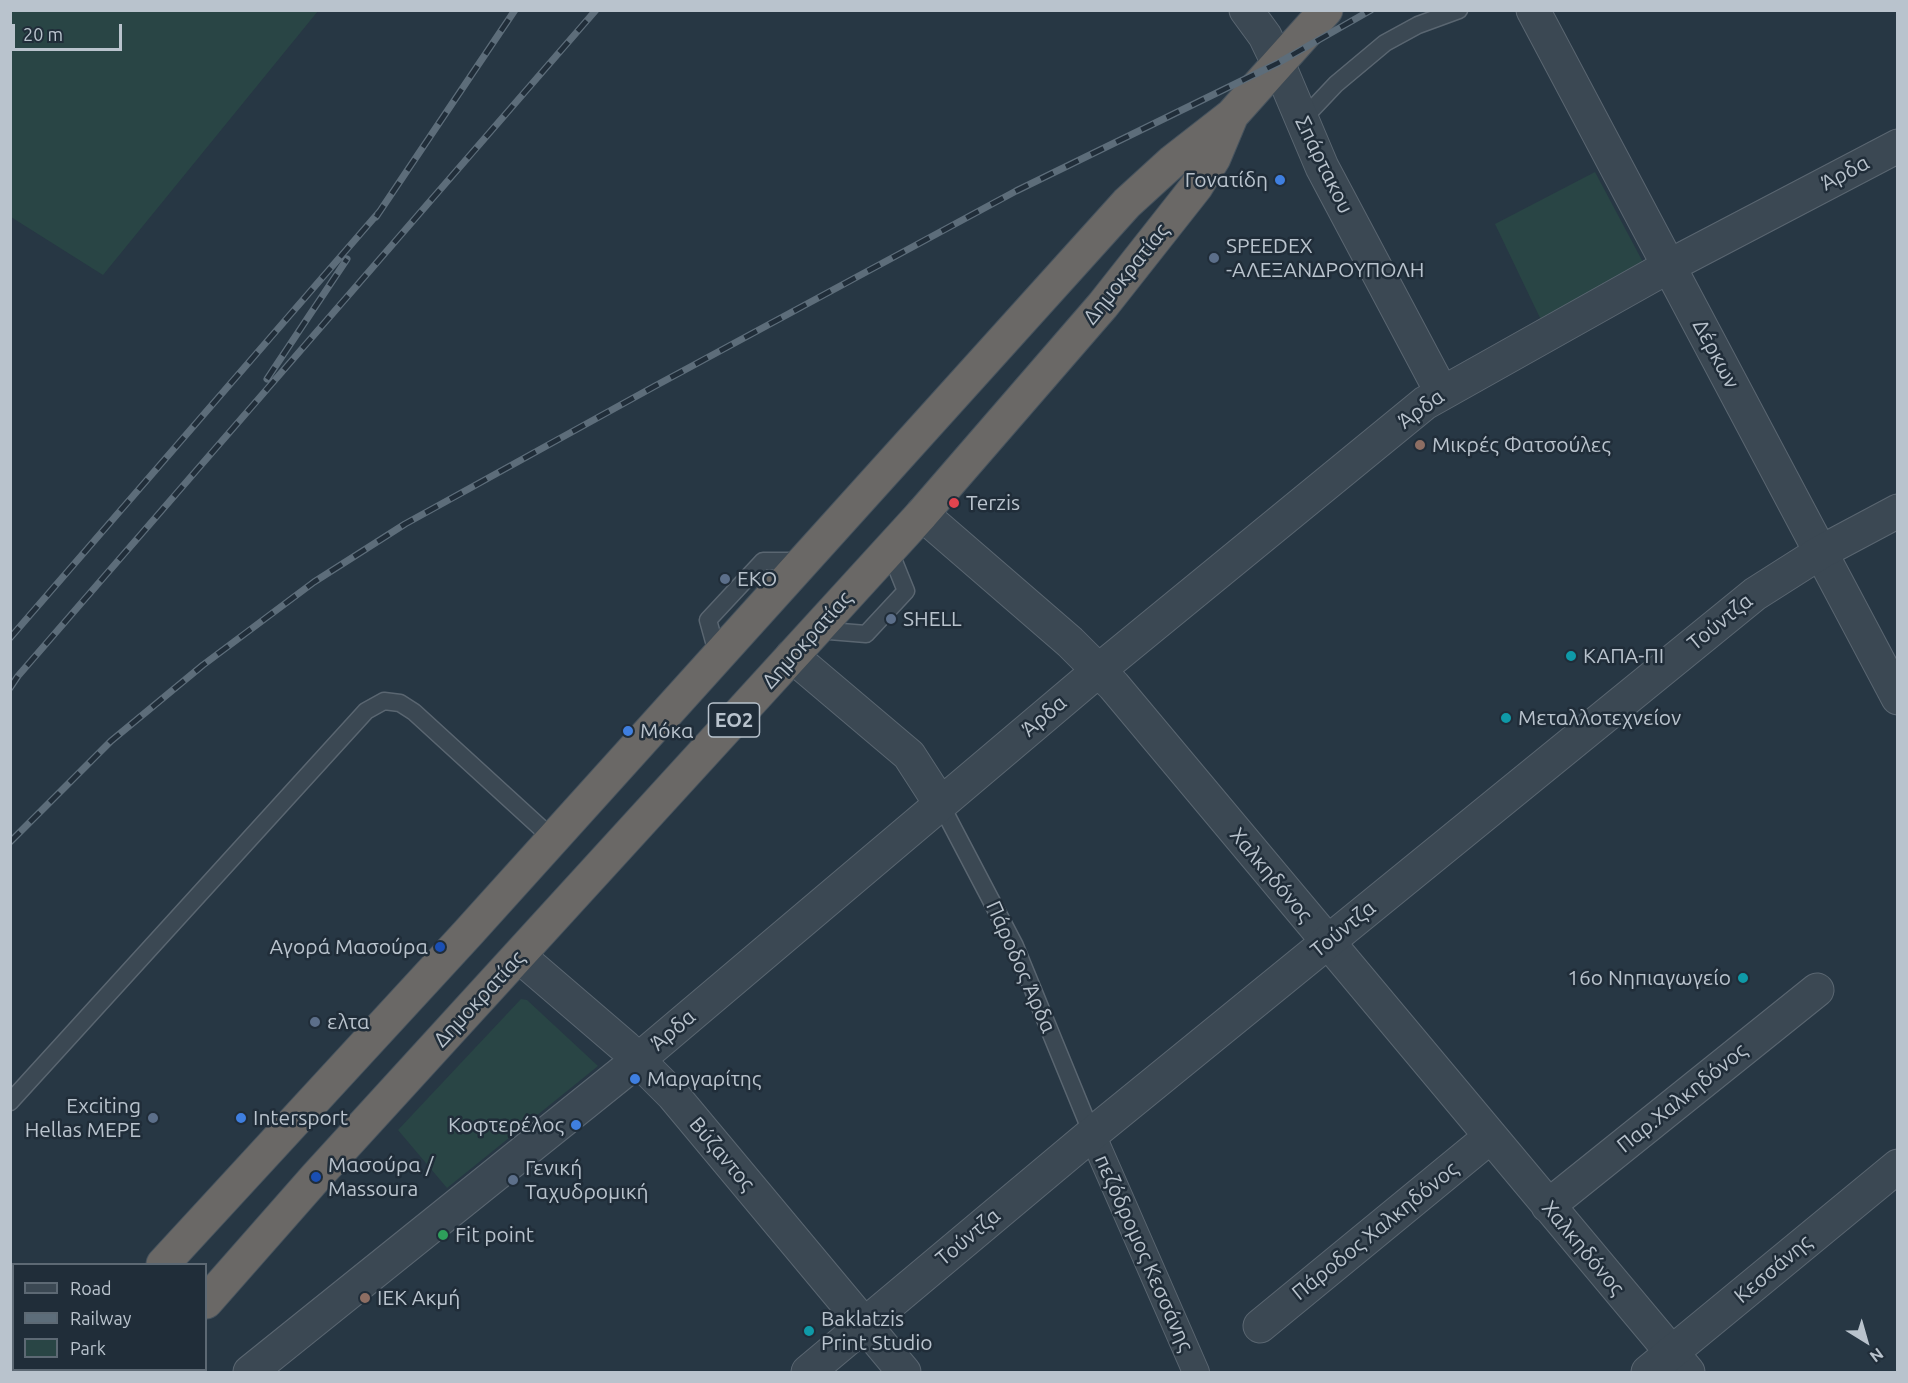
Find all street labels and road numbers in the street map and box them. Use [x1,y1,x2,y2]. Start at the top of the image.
street label: Σπάρτακου [1290,112,1358,218]
street label: Άρδα [1817,150,1873,196]
street label: Δημοκρατίας [1078,219,1174,329]
street label: Δέρκων [1687,315,1745,393]
street label: Άρδα [1393,384,1449,434]
street label: Δημοκρατίας [757,586,857,694]
street label: Τούντζα [1682,588,1758,656]
street label: Άρδα [1016,690,1072,742]
road number: ΕΟ2 [708,703,760,737]
street label: Χαλκηδόνος [1224,823,1318,927]
street label: Τούντζα [1305,895,1381,963]
street label: Πάροδος Άρδα [981,897,1061,1037]
street label: Δημοκρατίας [428,946,530,1052]
street label: Άρδα [645,1004,701,1056]
street label: Παρ.Χαλκηδόνος [1612,1038,1752,1158]
street label: Βύζαντος [684,1112,760,1196]
street label: πεζόδρομος Κεσσάνης [1089,1151,1199,1355]
street label: Πάροδος Χαλκηδόνος [1287,1156,1463,1306]
street label: Χαλκηδόνος [1536,1196,1630,1300]
street label: Τούντζα [931,1203,1005,1271]
street label: Κεσσάνης [1729,1229,1817,1309]

